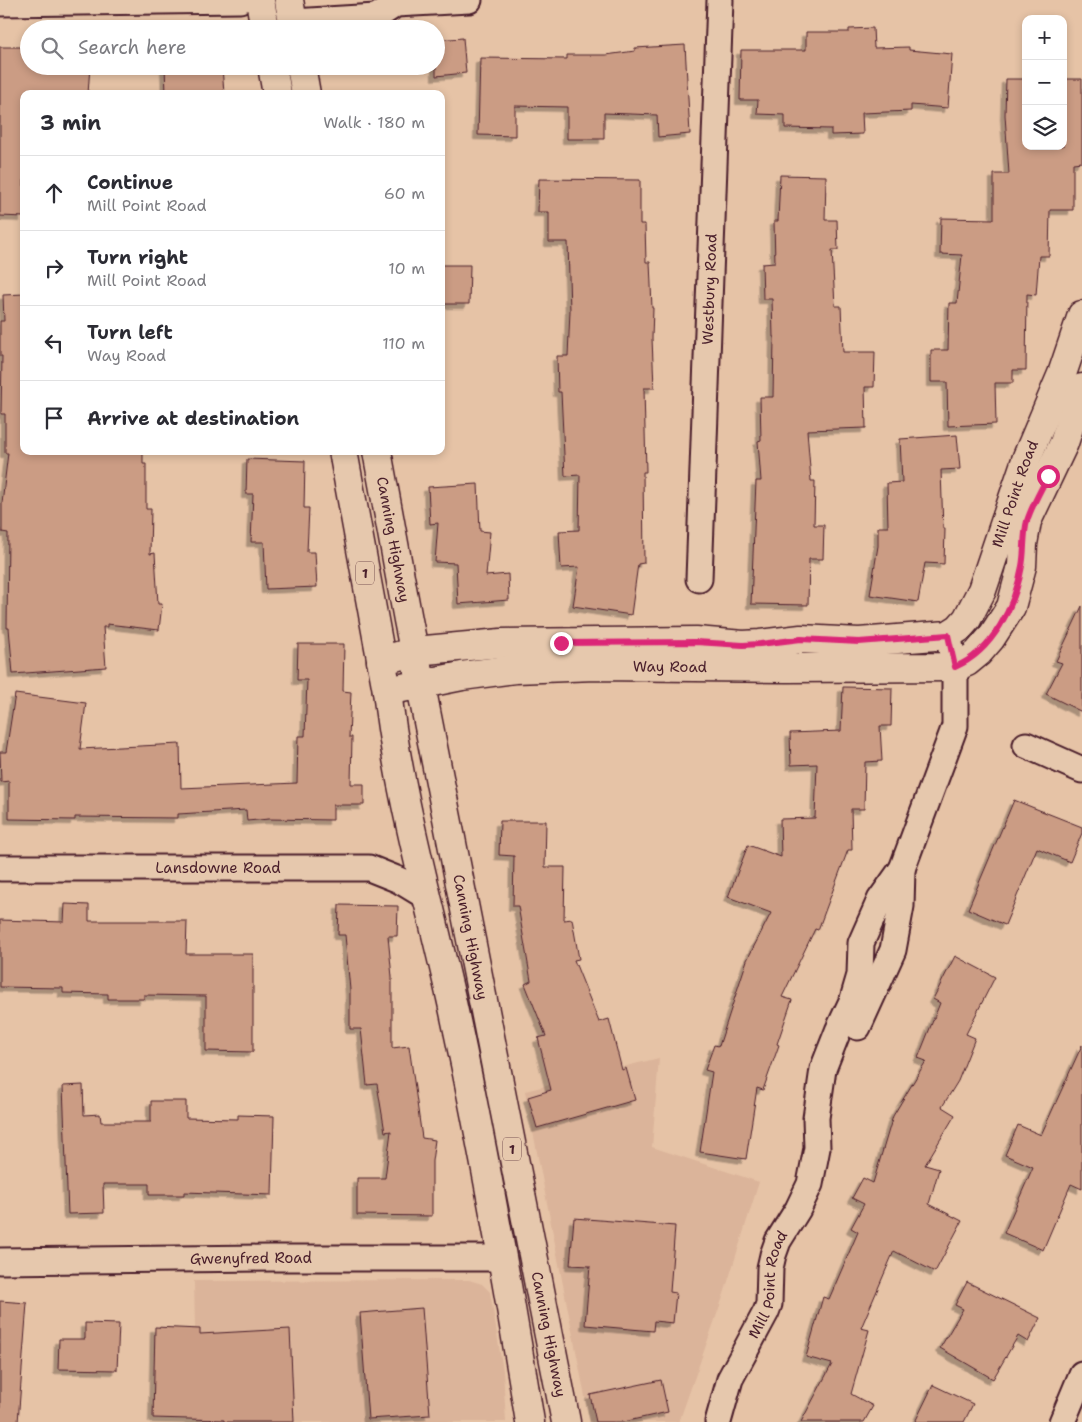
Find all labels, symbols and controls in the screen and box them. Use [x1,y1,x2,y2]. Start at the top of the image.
map controls [1022,15,1067,150]
button: + [1022,15,1067,60]
search box [20,20,445,75]
icon: search [38,34,66,62]
text: Search here [78,35,187,60]
button: − [1022,60,1067,105]
button: layers [1022,105,1067,150]
text: 3 min [40,109,101,137]
text: Walk · 180 m [323,112,425,133]
text: Continue [87,170,173,195]
icon: ahead [40,179,68,207]
text: 60 m [384,183,425,204]
text: Mill Point Road [87,195,207,216]
street label: Westbury Road [698,233,722,345]
text: Turn right [87,245,188,270]
icon: right [40,254,68,282]
text: 10 m [388,258,425,279]
text: Mill Point Road [87,270,207,291]
text: Turn left [87,320,173,345]
icon: left [40,329,68,357]
text: 110 m [382,333,425,354]
text: Way Road [87,345,166,366]
icon: arrive [40,404,68,432]
text: Arrive at destination [87,406,299,431]
street label: Mill Point Road [987,437,1043,550]
route start [1037,465,1060,488]
street label: Canning Highway [372,475,415,604]
road number: 1 [356,562,374,584]
route end [550,632,573,655]
street label: Way Road [633,656,708,677]
street label: Lansdowne Road [155,858,281,878]
street label: Canning Highway [448,873,493,1002]
road number: 1 [503,1138,521,1160]
street label: Mill Point Road [744,1226,792,1342]
street label: Gwenyfred Road [190,1248,313,1269]
street label: Canning Highway [527,1270,571,1399]

